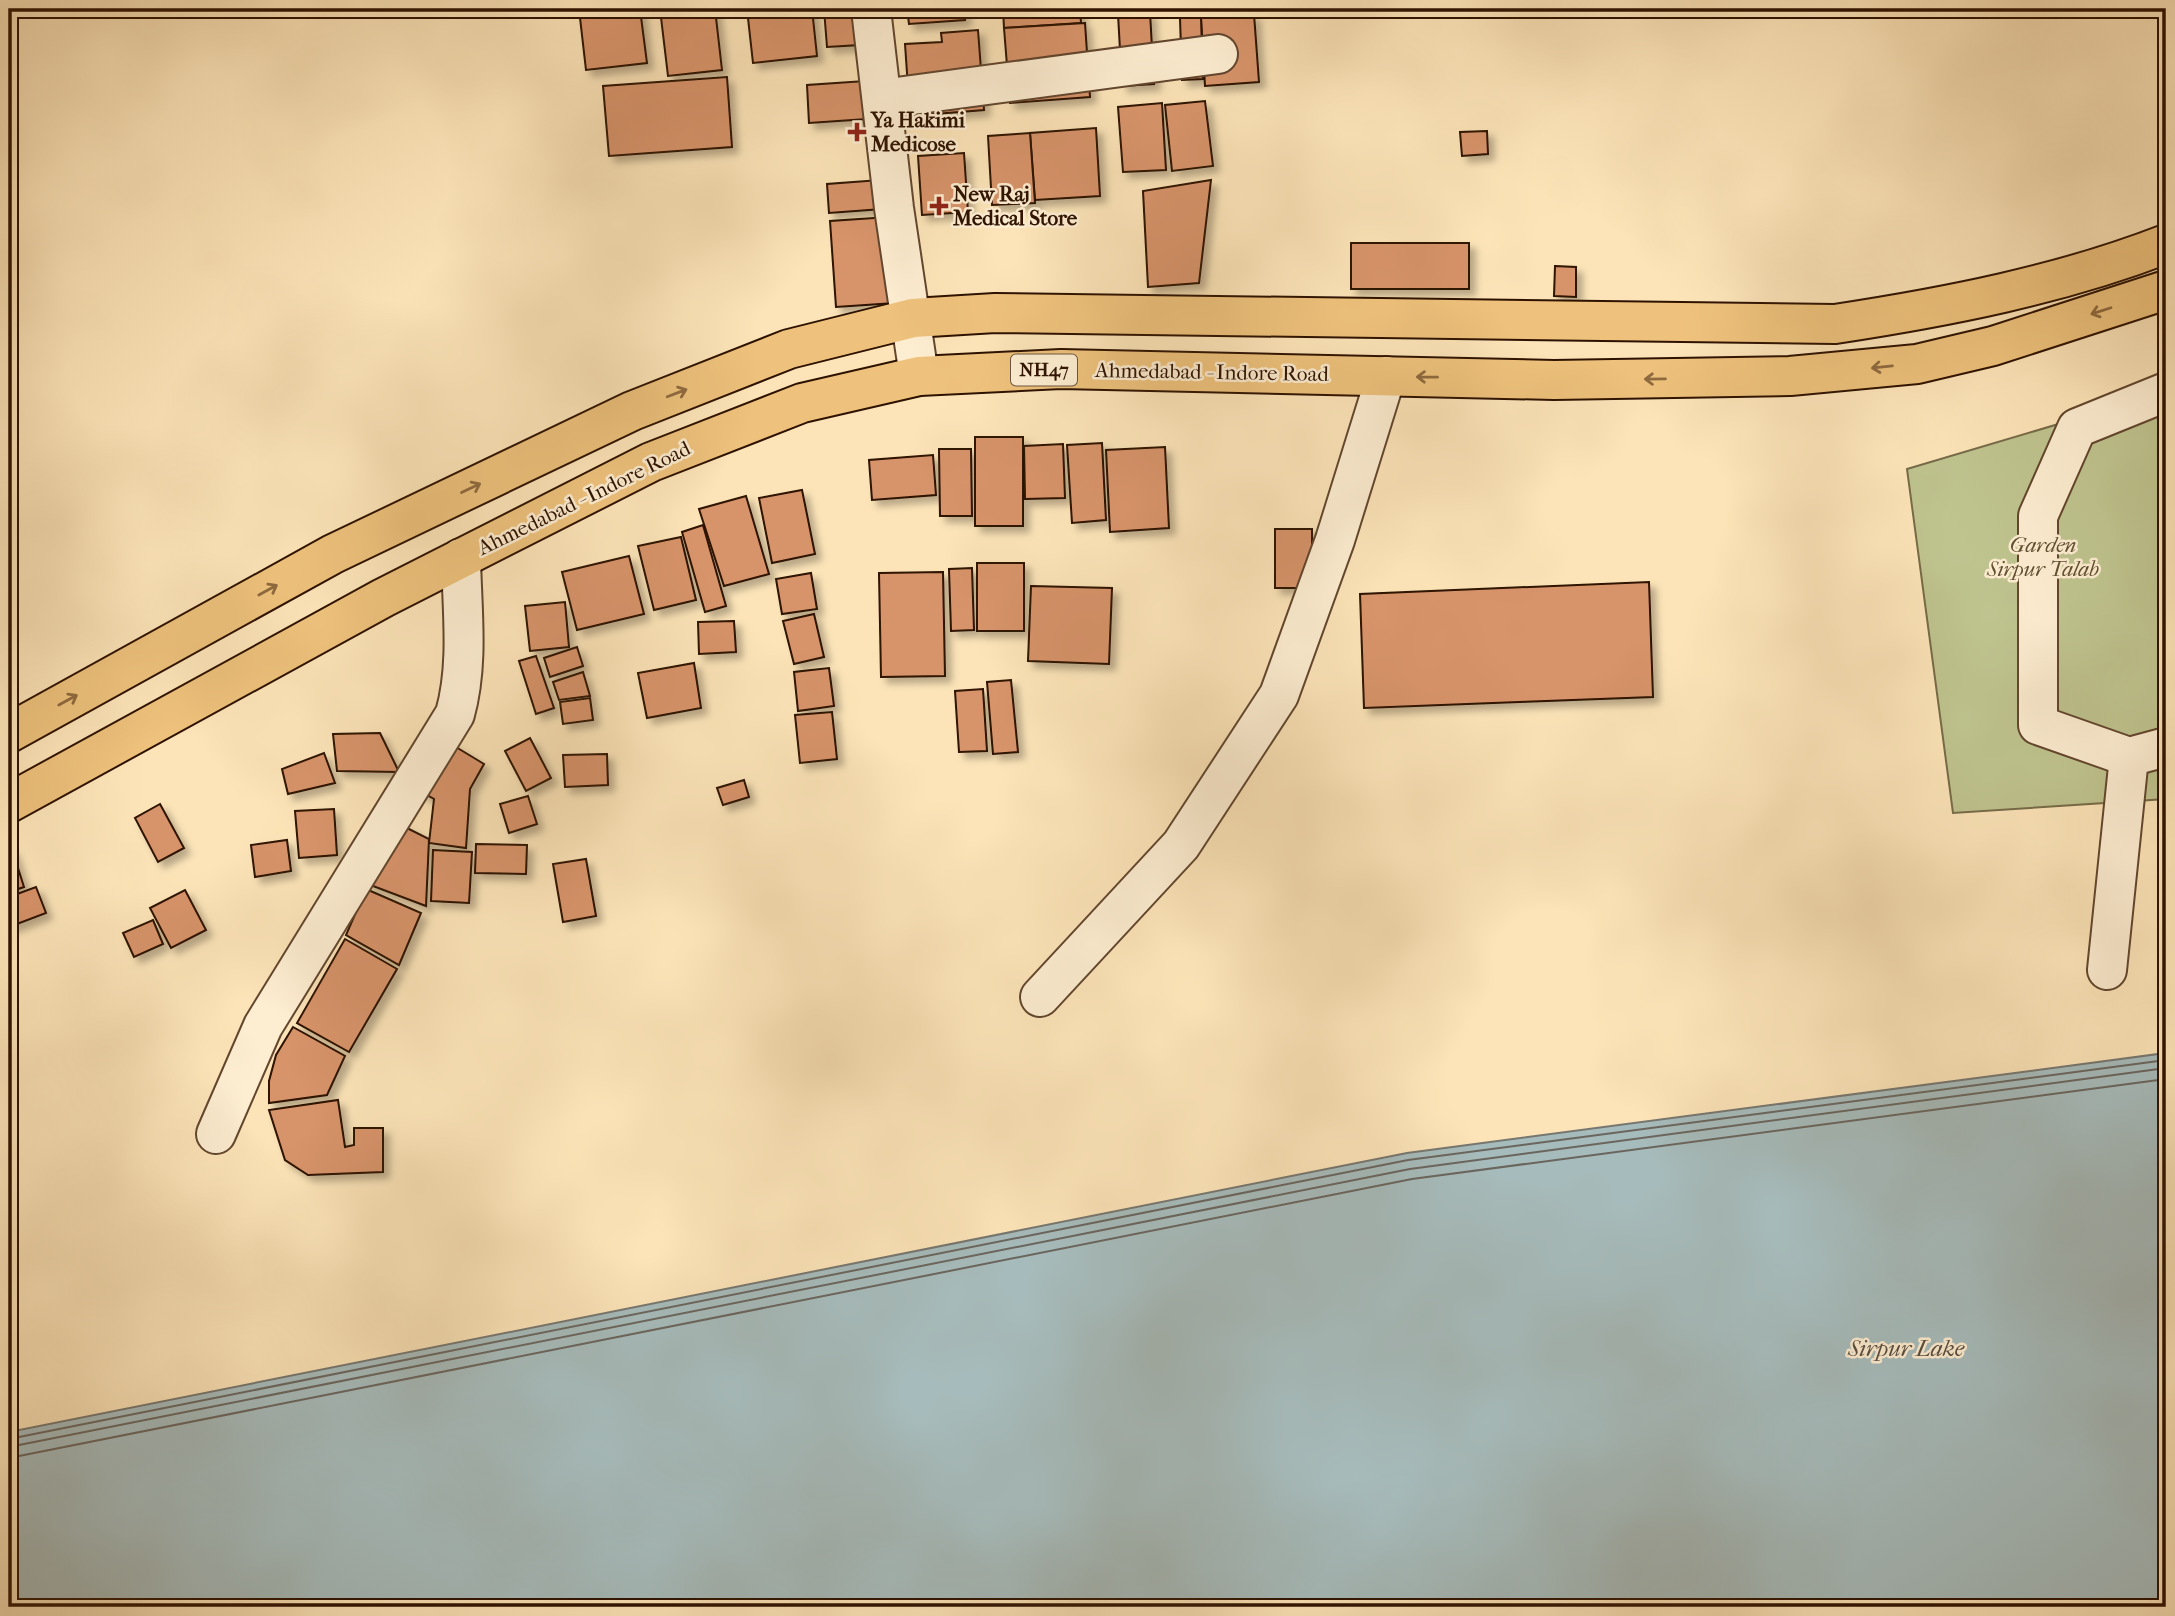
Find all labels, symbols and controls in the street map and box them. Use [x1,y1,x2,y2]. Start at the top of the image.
place label: Ya Hakimi Medicose [870,108,966,156]
marker: Ya Hakimi Medicose [849,124,865,140]
place label: New Raj Medical Store [952,182,1078,230]
marker: New Raj Medical Store [931,198,947,214]
one-way arrow [2091,306,2113,318]
road number: NH47 [1011,354,1077,386]
street label: Ahmedabad - Indore Road [1094,358,1330,386]
one-way arrow [1871,361,1893,374]
one-way arrow [1416,371,1439,384]
one-way arrow [1643,372,1666,385]
one-way arrow [666,385,688,398]
street label: Ahmedabad - Indore Road [473,436,695,560]
one-way arrow [460,481,481,494]
park label: Garden Sirpur Talab [1986,533,2099,581]
one-way arrow [257,583,277,597]
one-way arrow [58,693,78,707]
water label: Sirpur Lake [1847,1335,1965,1362]

